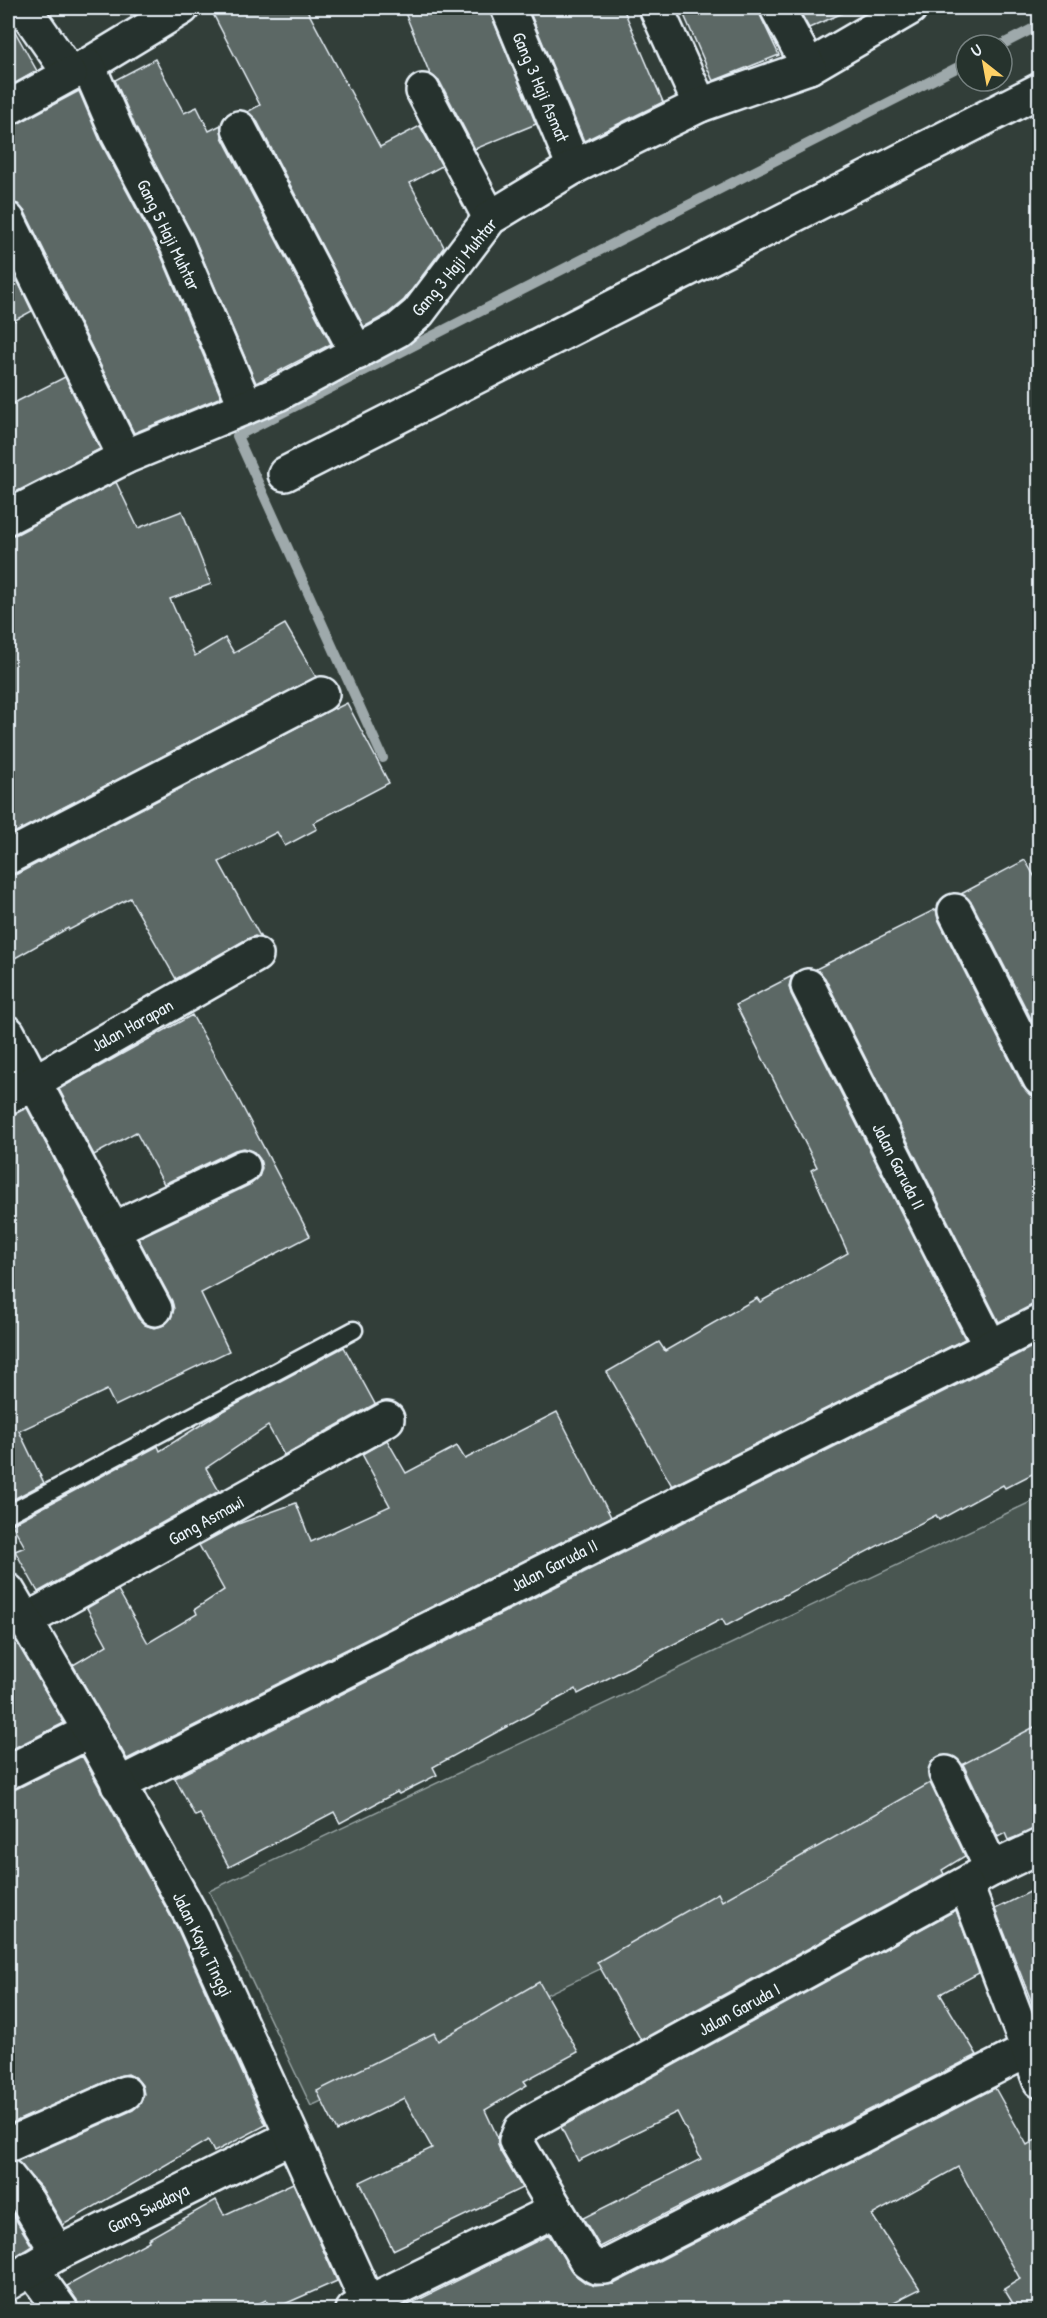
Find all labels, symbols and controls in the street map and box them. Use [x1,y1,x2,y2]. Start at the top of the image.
street label: Gang 3 Haji Asmat [507,28,576,147]
north arrow [954,33,1014,93]
text: U [967,38,986,62]
street label: Gang 5 Haji Muhtar [131,175,207,295]
street label: Gang 3 Haji Muhtar [405,212,503,322]
street label: Jalan Harapan [86,992,178,1058]
street label: Jalan Garuda II [866,1118,932,1214]
street label: Gang Asmawi [163,1489,249,1551]
street label: Jalan Garuda II [506,1532,602,1598]
street label: Jalan Kayu Tinggi [167,1887,239,2001]
street label: Jalan Garuda I [694,1976,784,2042]
street label: Gang Swadaya [103,2177,193,2239]

